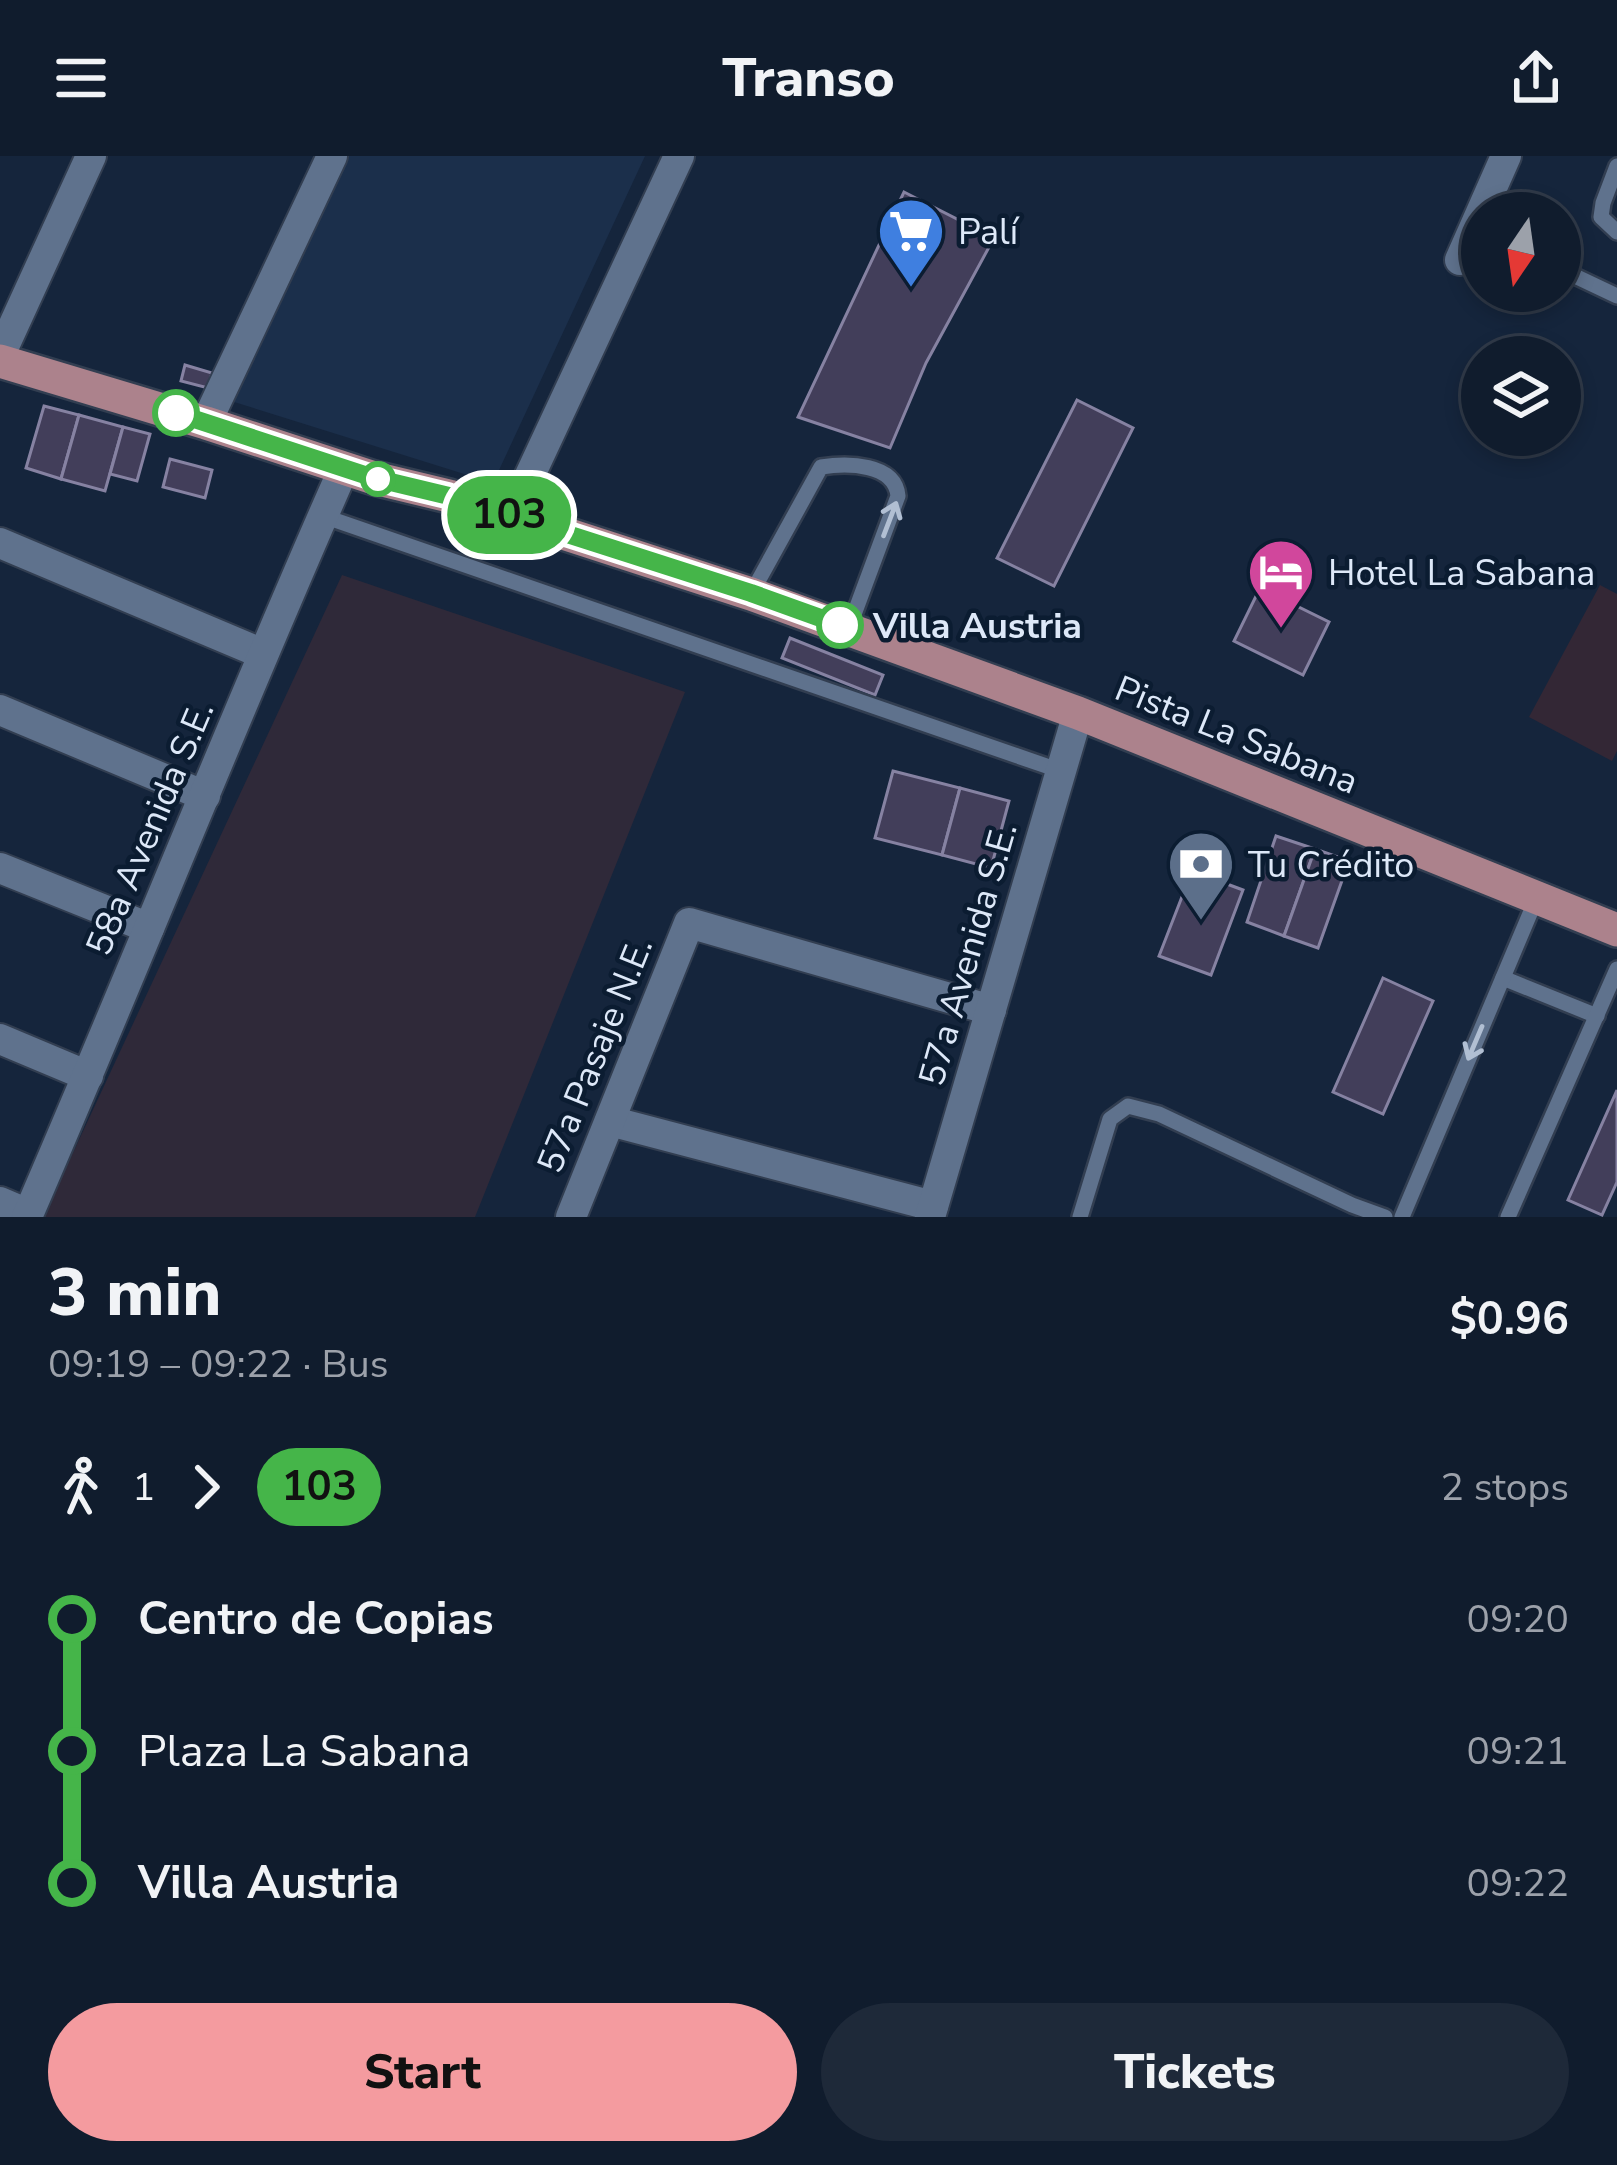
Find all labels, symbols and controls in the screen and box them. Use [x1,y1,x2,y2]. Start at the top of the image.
text: Transo [722,41,895,115]
icon: menu [48,45,114,111]
icon: share [1503,45,1569,111]
north arrow [1461,192,1581,312]
map controls [1461,192,1581,456]
supermarket icon: Palí [876,196,946,290]
place label: Palí [958,208,1020,257]
button: layers [1461,336,1581,456]
unlabelled marker [154,391,198,435]
unlabelled marker [362,463,394,495]
line badge: 103 [440,476,578,554]
text: 103 [471,486,547,543]
one-way arrow [880,501,902,538]
hotel icon: Hotel La Sabana [1246,537,1316,631]
place label: Hotel La Sabana [1328,549,1595,598]
place label: Villa Austria [872,602,1082,651]
marker: Villa Austria [818,603,862,647]
street label: Pista La Sabana [1108,664,1365,806]
street label: 58a Avenida S.E. [75,694,226,963]
street label: 57a Avenida S.E. [907,817,1029,1092]
bank icon: Tu Crédito [1166,829,1236,923]
place label: Tu Crédito [1248,841,1414,890]
street label: 57a Pasaje N.E. [526,930,665,1181]
one-way arrow [1463,1024,1484,1061]
text: 3 min [48,1248,222,1338]
text: $0.96 [1450,1289,1569,1350]
text: 09:19 – 09:22 · Bus [48,1338,388,1391]
icon: walk [48,1454,114,1520]
icon: forward [173,1454,239,1520]
text: 103 [281,1458,357,1515]
text: 1 [132,1461,155,1514]
text: 2 stops [1440,1461,1569,1514]
text: Centro de Copias [138,1589,494,1650]
text: 09:20 [1467,1593,1569,1646]
text: Plaza La Sabana [138,1721,471,1782]
text: 09:21 [1467,1725,1569,1778]
text: Villa Austria [138,1853,399,1914]
text: 09:22 [1467,1857,1569,1910]
button: Start [48,2003,797,2141]
button: Tickets [821,2003,1569,2141]

